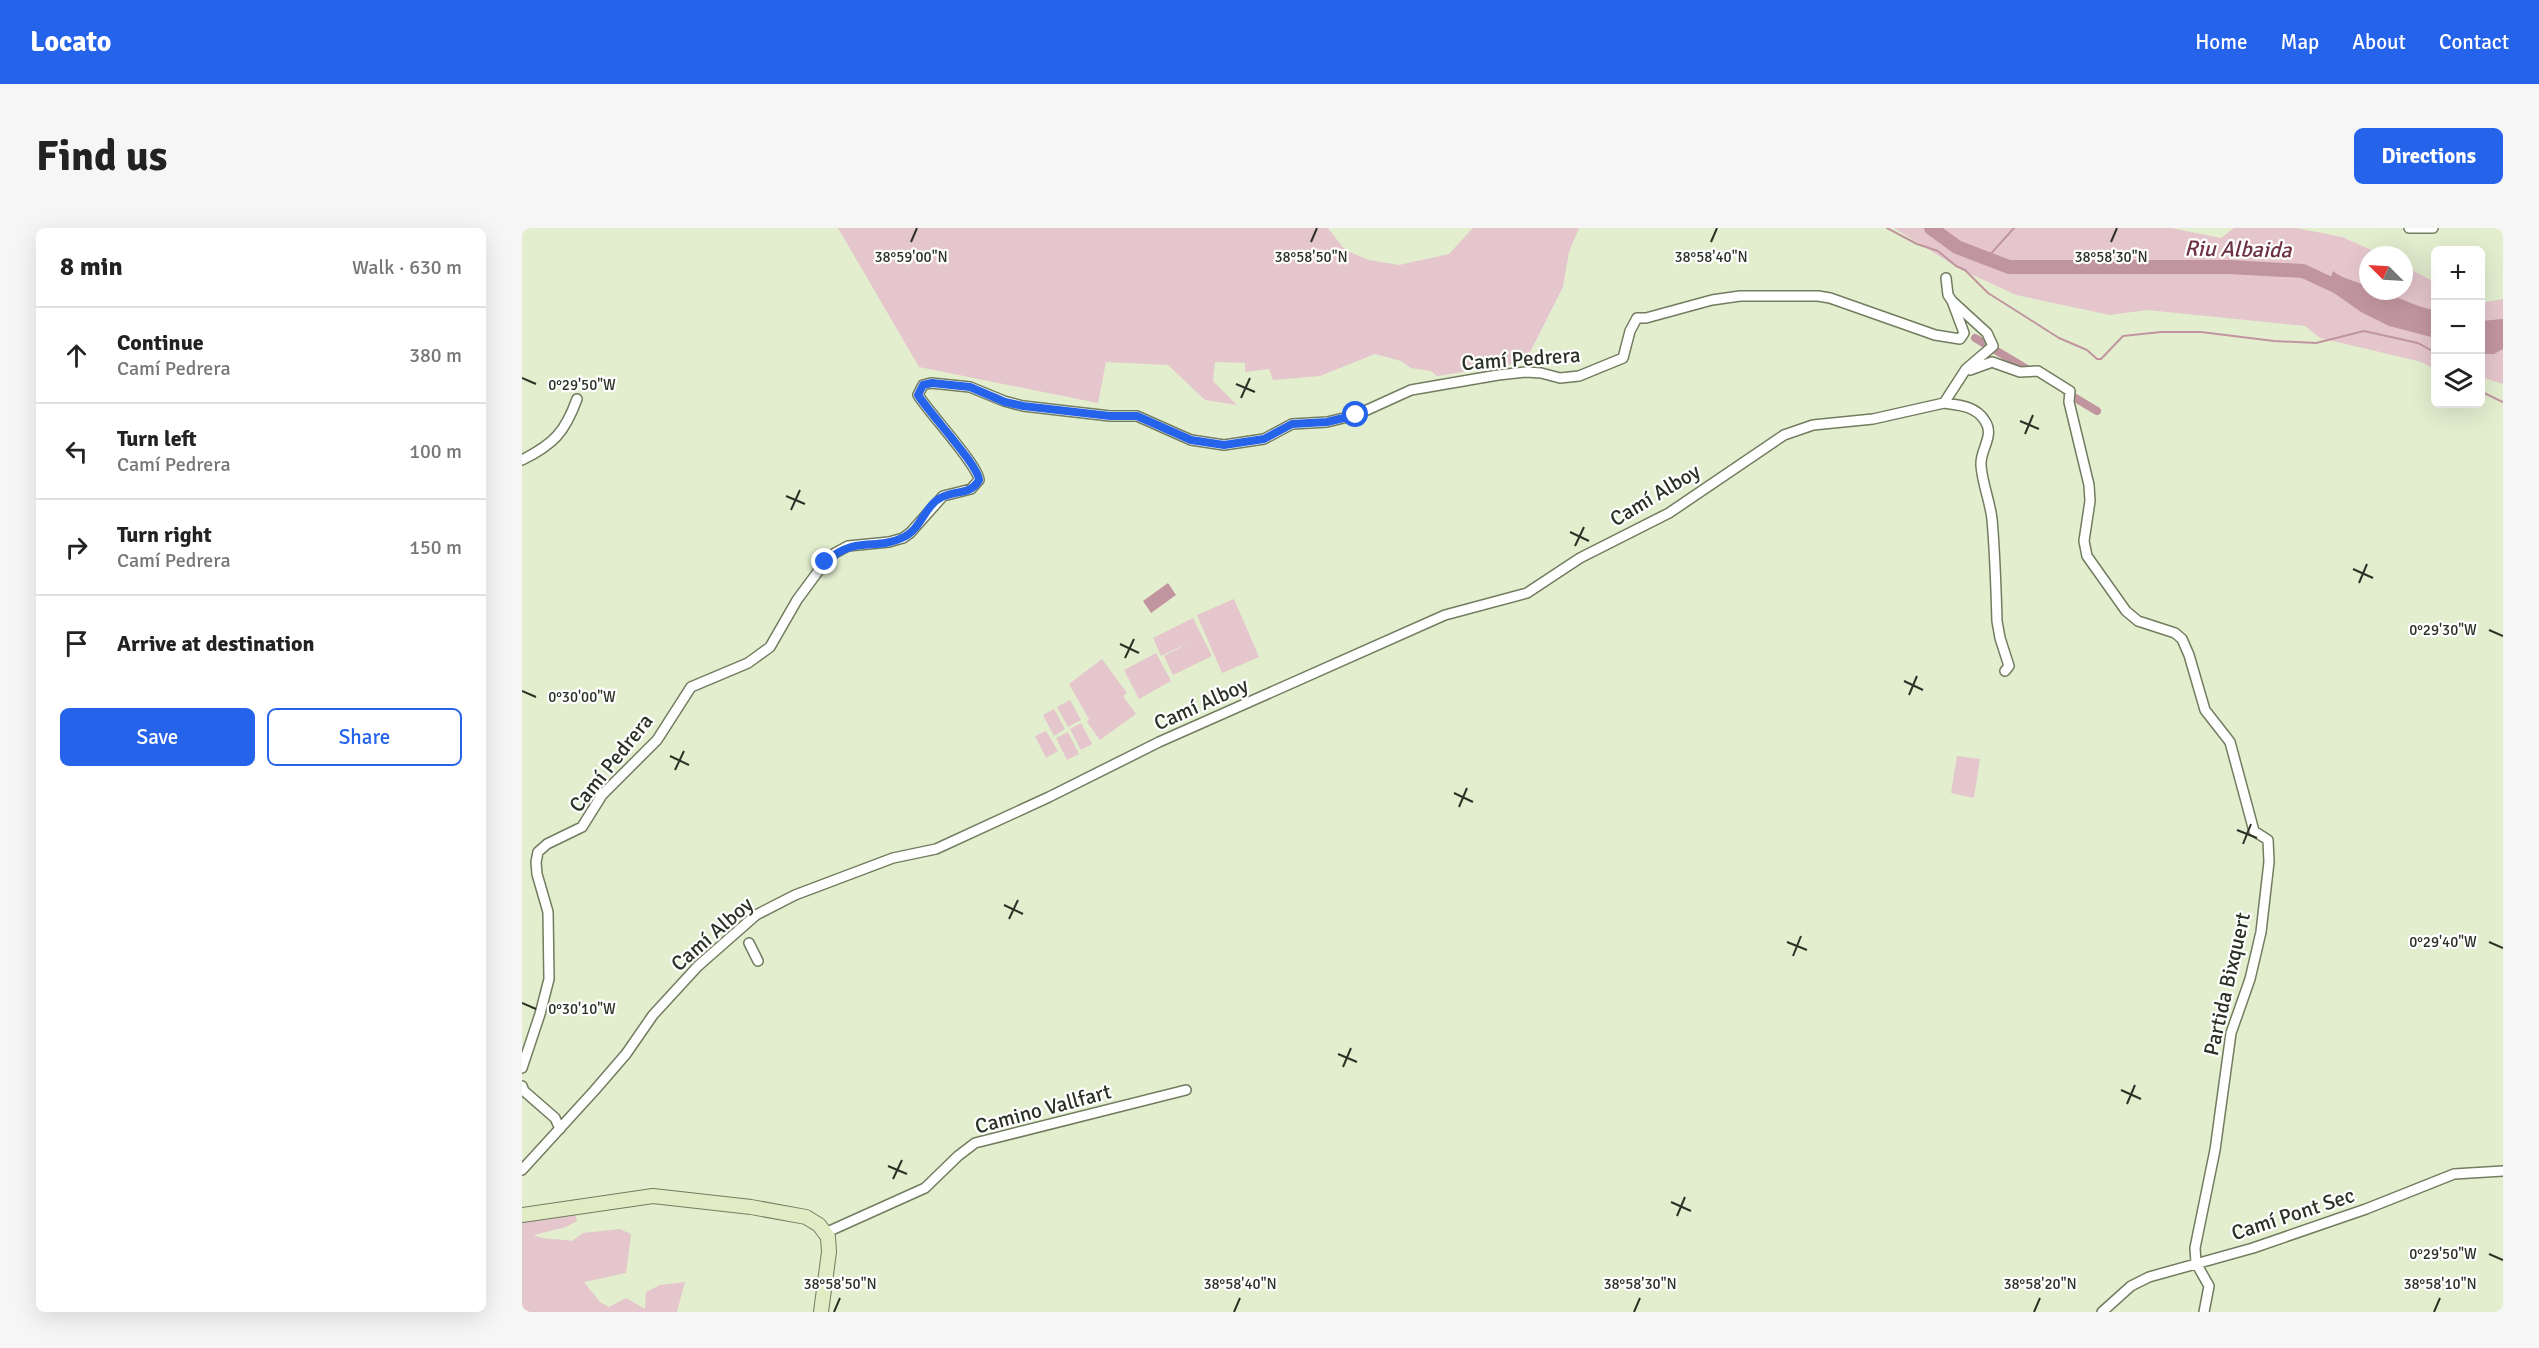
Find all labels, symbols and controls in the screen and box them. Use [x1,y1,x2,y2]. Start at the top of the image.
text: Locato [30,25,111,59]
text: Home [2195,29,2248,55]
text: Map [2281,29,2319,55]
text: About [2352,29,2406,55]
text: Contact [2439,29,2509,55]
button: Directions [2354,128,2503,184]
text: Find us [36,131,167,182]
water label: Riu Albaida [2184,235,2293,263]
north arrow [2359,246,2413,300]
map controls [2431,246,2485,408]
button: + [2431,246,2485,300]
text: 38°59'00"N [874,248,948,266]
text: 38°58'50"N [1274,248,1348,266]
text: 38°58'40"N [1674,248,1748,266]
text: 38°58'30"N [2074,248,2148,266]
text: 8 min [60,251,123,283]
text: Walk · 630 m [352,255,462,280]
button: − [2431,300,2485,354]
text: Continue [117,329,204,356]
icon: ahead [60,339,93,372]
street label: Camí Pedrera [1461,342,1581,376]
text: 380 m [409,343,462,368]
button: layers [2431,354,2485,408]
text: Camí Pedrera [117,356,231,381]
text: 0°29'50"W [548,376,616,394]
route start [1342,401,1368,427]
text: Turn left [117,425,197,452]
icon: left [60,435,93,468]
text: 100 m [409,439,462,464]
text: Camí Pedrera [117,452,231,477]
street label: Camí Alboy [1605,458,1705,532]
text: Turn right [117,521,212,548]
icon: right [60,531,93,564]
text: 150 m [409,535,462,560]
text: Camí Pedrera [117,548,231,573]
route end [811,548,837,574]
text: 0°29'30"W [2409,621,2477,639]
icon: arrive [60,627,93,660]
text: Arrive at destination [117,630,314,657]
street label: Camí Alboy [1150,672,1252,736]
text: 0°30'00"W [548,688,616,706]
button: Save [60,708,255,766]
button: Share [267,708,462,766]
street label: Camí Pedrera [563,708,659,818]
street label: Camí Alboy [666,891,759,977]
street label: Partida Bixquert [2198,910,2256,1058]
text: 0°29'40"W [2409,933,2477,951]
text: 0°30'10"W [548,1000,616,1018]
street label: Camino Vallfart [972,1078,1114,1140]
street label: Camí Pont Sec [2228,1182,2358,1246]
text: 0°29'50"W [2409,1245,2477,1263]
text: 38°58'50"N [803,1275,877,1293]
text: 38°58'40"N [1203,1275,1277,1293]
text: 38°58'30"N [1603,1275,1677,1293]
text: 38°58'20"N [2003,1275,2077,1293]
text: 38°58'10"N [2403,1275,2477,1293]

